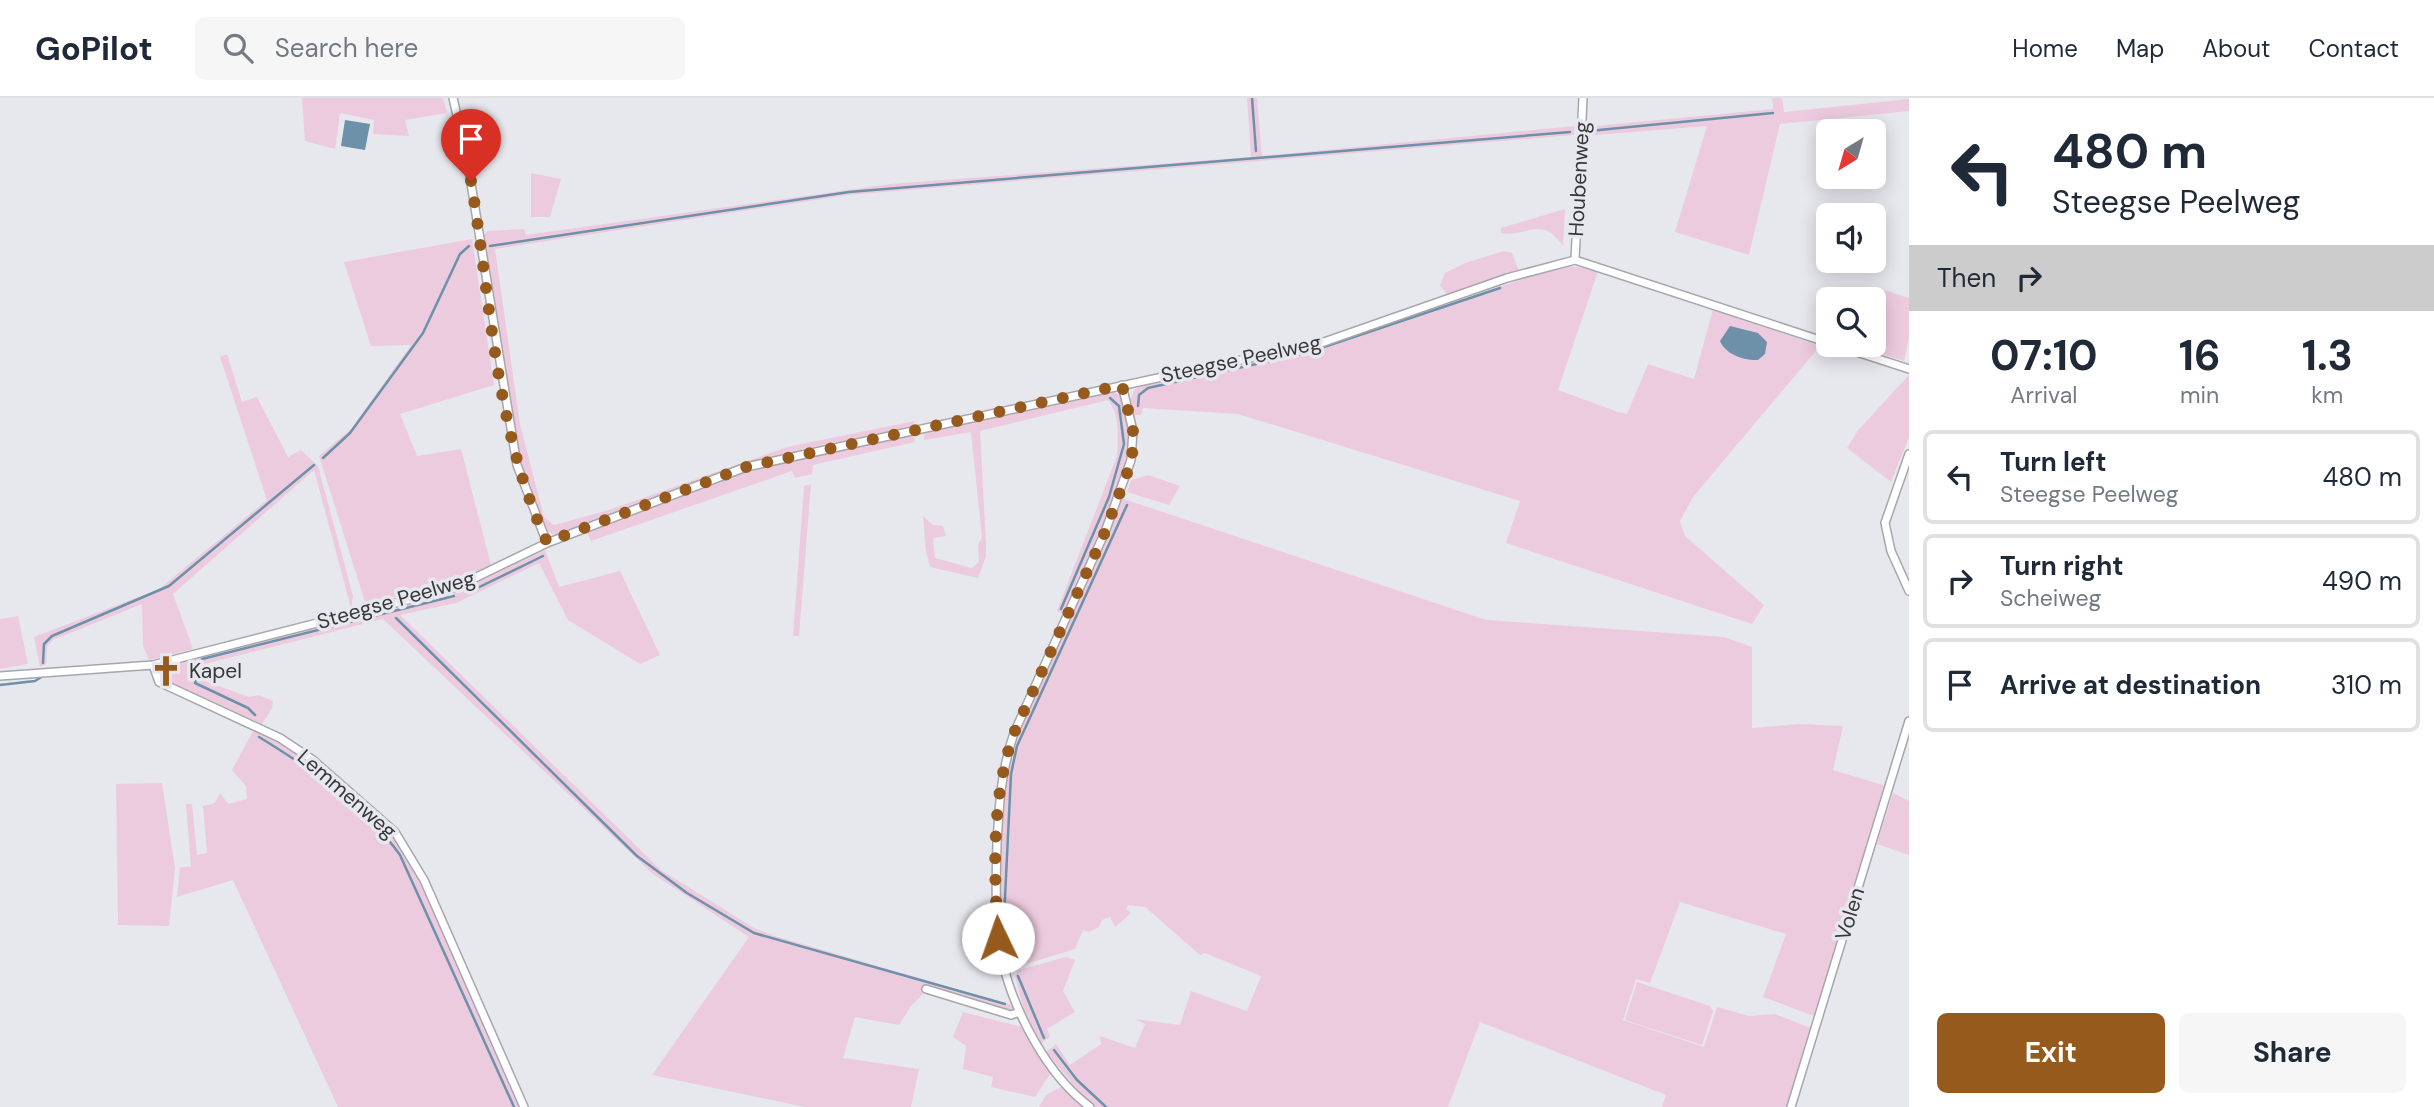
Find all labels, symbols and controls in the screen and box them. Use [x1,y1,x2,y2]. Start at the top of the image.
search box [195,17,685,80]
text: GoPilot [35,27,153,70]
icon: search [219,29,257,67]
text: Search here [275,31,418,65]
text: Home [2012,33,2078,64]
text: Map [2116,33,2164,64]
text: About [2202,33,2271,64]
text: Contact [2309,33,2399,64]
pin [441,109,501,181]
north arrow [1816,119,1886,189]
map controls [1816,119,1886,357]
text: 480 m [2052,119,2207,183]
icon: arrive [452,120,490,158]
street label: Houbenweg [1562,121,1596,237]
icon: left [1937,126,2028,217]
text: Steegse Peelweg [2052,181,2300,223]
button: sound [1816,203,1886,273]
icon: right [2010,259,2048,297]
text: Then [1937,261,1996,295]
button: search [1816,287,1886,357]
street label: Steegse Peelweg [1158,328,1324,390]
text: 07:10 [1990,328,2098,383]
text: 16 [2179,328,2221,383]
text: 1.3 [2302,328,2353,383]
text: Arrival [2010,380,2077,410]
text: min [2180,380,2219,410]
text: km [2311,380,2343,410]
text: Turn left [2000,445,2107,479]
icon: left [1941,458,1979,496]
text: 480 m [2323,460,2402,494]
text: Steegse Peelweg [2000,479,2179,509]
text: Turn right [2000,549,2124,583]
icon: right [1941,562,1979,600]
street label: Steegse Peelweg [314,564,478,636]
text: 490 m [2322,564,2402,598]
text: Scheiweg [2000,583,2101,613]
church icon: Kapel [149,654,183,688]
place label: Kapel [189,657,242,685]
icon: arrive [1941,666,1979,704]
text: Arrive at destination [2000,668,2261,702]
text: 310 m [2331,668,2402,702]
street label: Lemmenweg [291,743,403,845]
street label: Volen [1829,884,1871,944]
position arrow [961,901,1035,975]
button: Exit [1937,1013,2165,1093]
button: Share [2179,1013,2406,1093]

